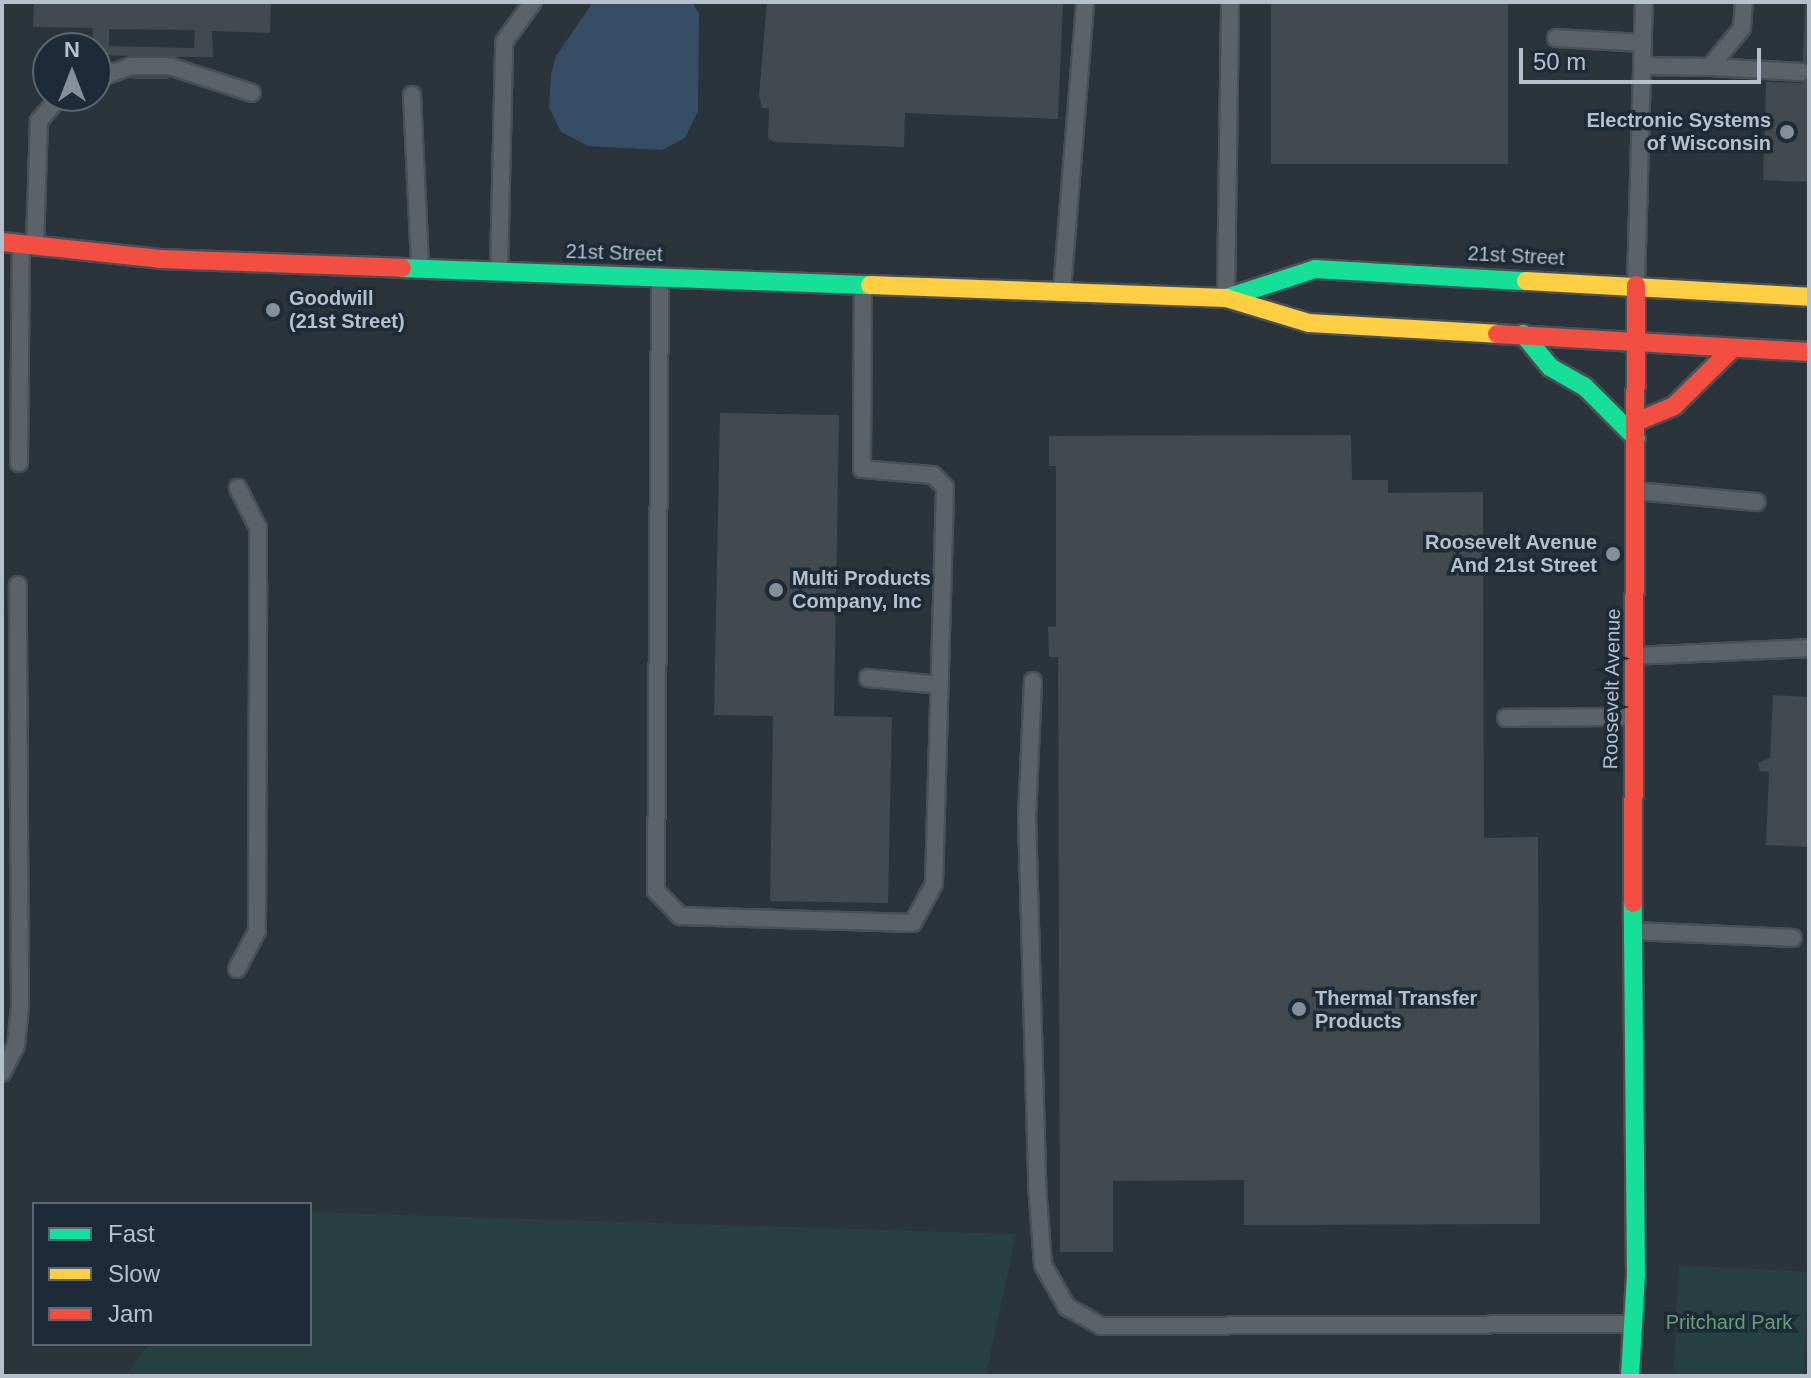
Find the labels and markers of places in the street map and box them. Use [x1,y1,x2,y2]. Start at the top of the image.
place label: Electronic Systems of Wisconsin [1586,108,1771,155]
marker: Electronic Systems of Wisconsin [1778,123,1796,141]
place label: Goodwill (21st Street) [289,286,405,333]
marker: Goodwill (21st Street) [264,301,282,319]
place label: Roosevelt Avenue And 21st Street [1424,530,1597,577]
marker: Roosevelt Avenue And 21st Street [1604,545,1622,563]
place label: Multi Products Company, Inc [792,566,931,613]
marker: Multi Products Company, Inc [767,581,785,599]
place label: Thermal Transfer Products [1315,986,1477,1033]
marker: Thermal Transfer Products [1290,1000,1308,1018]

